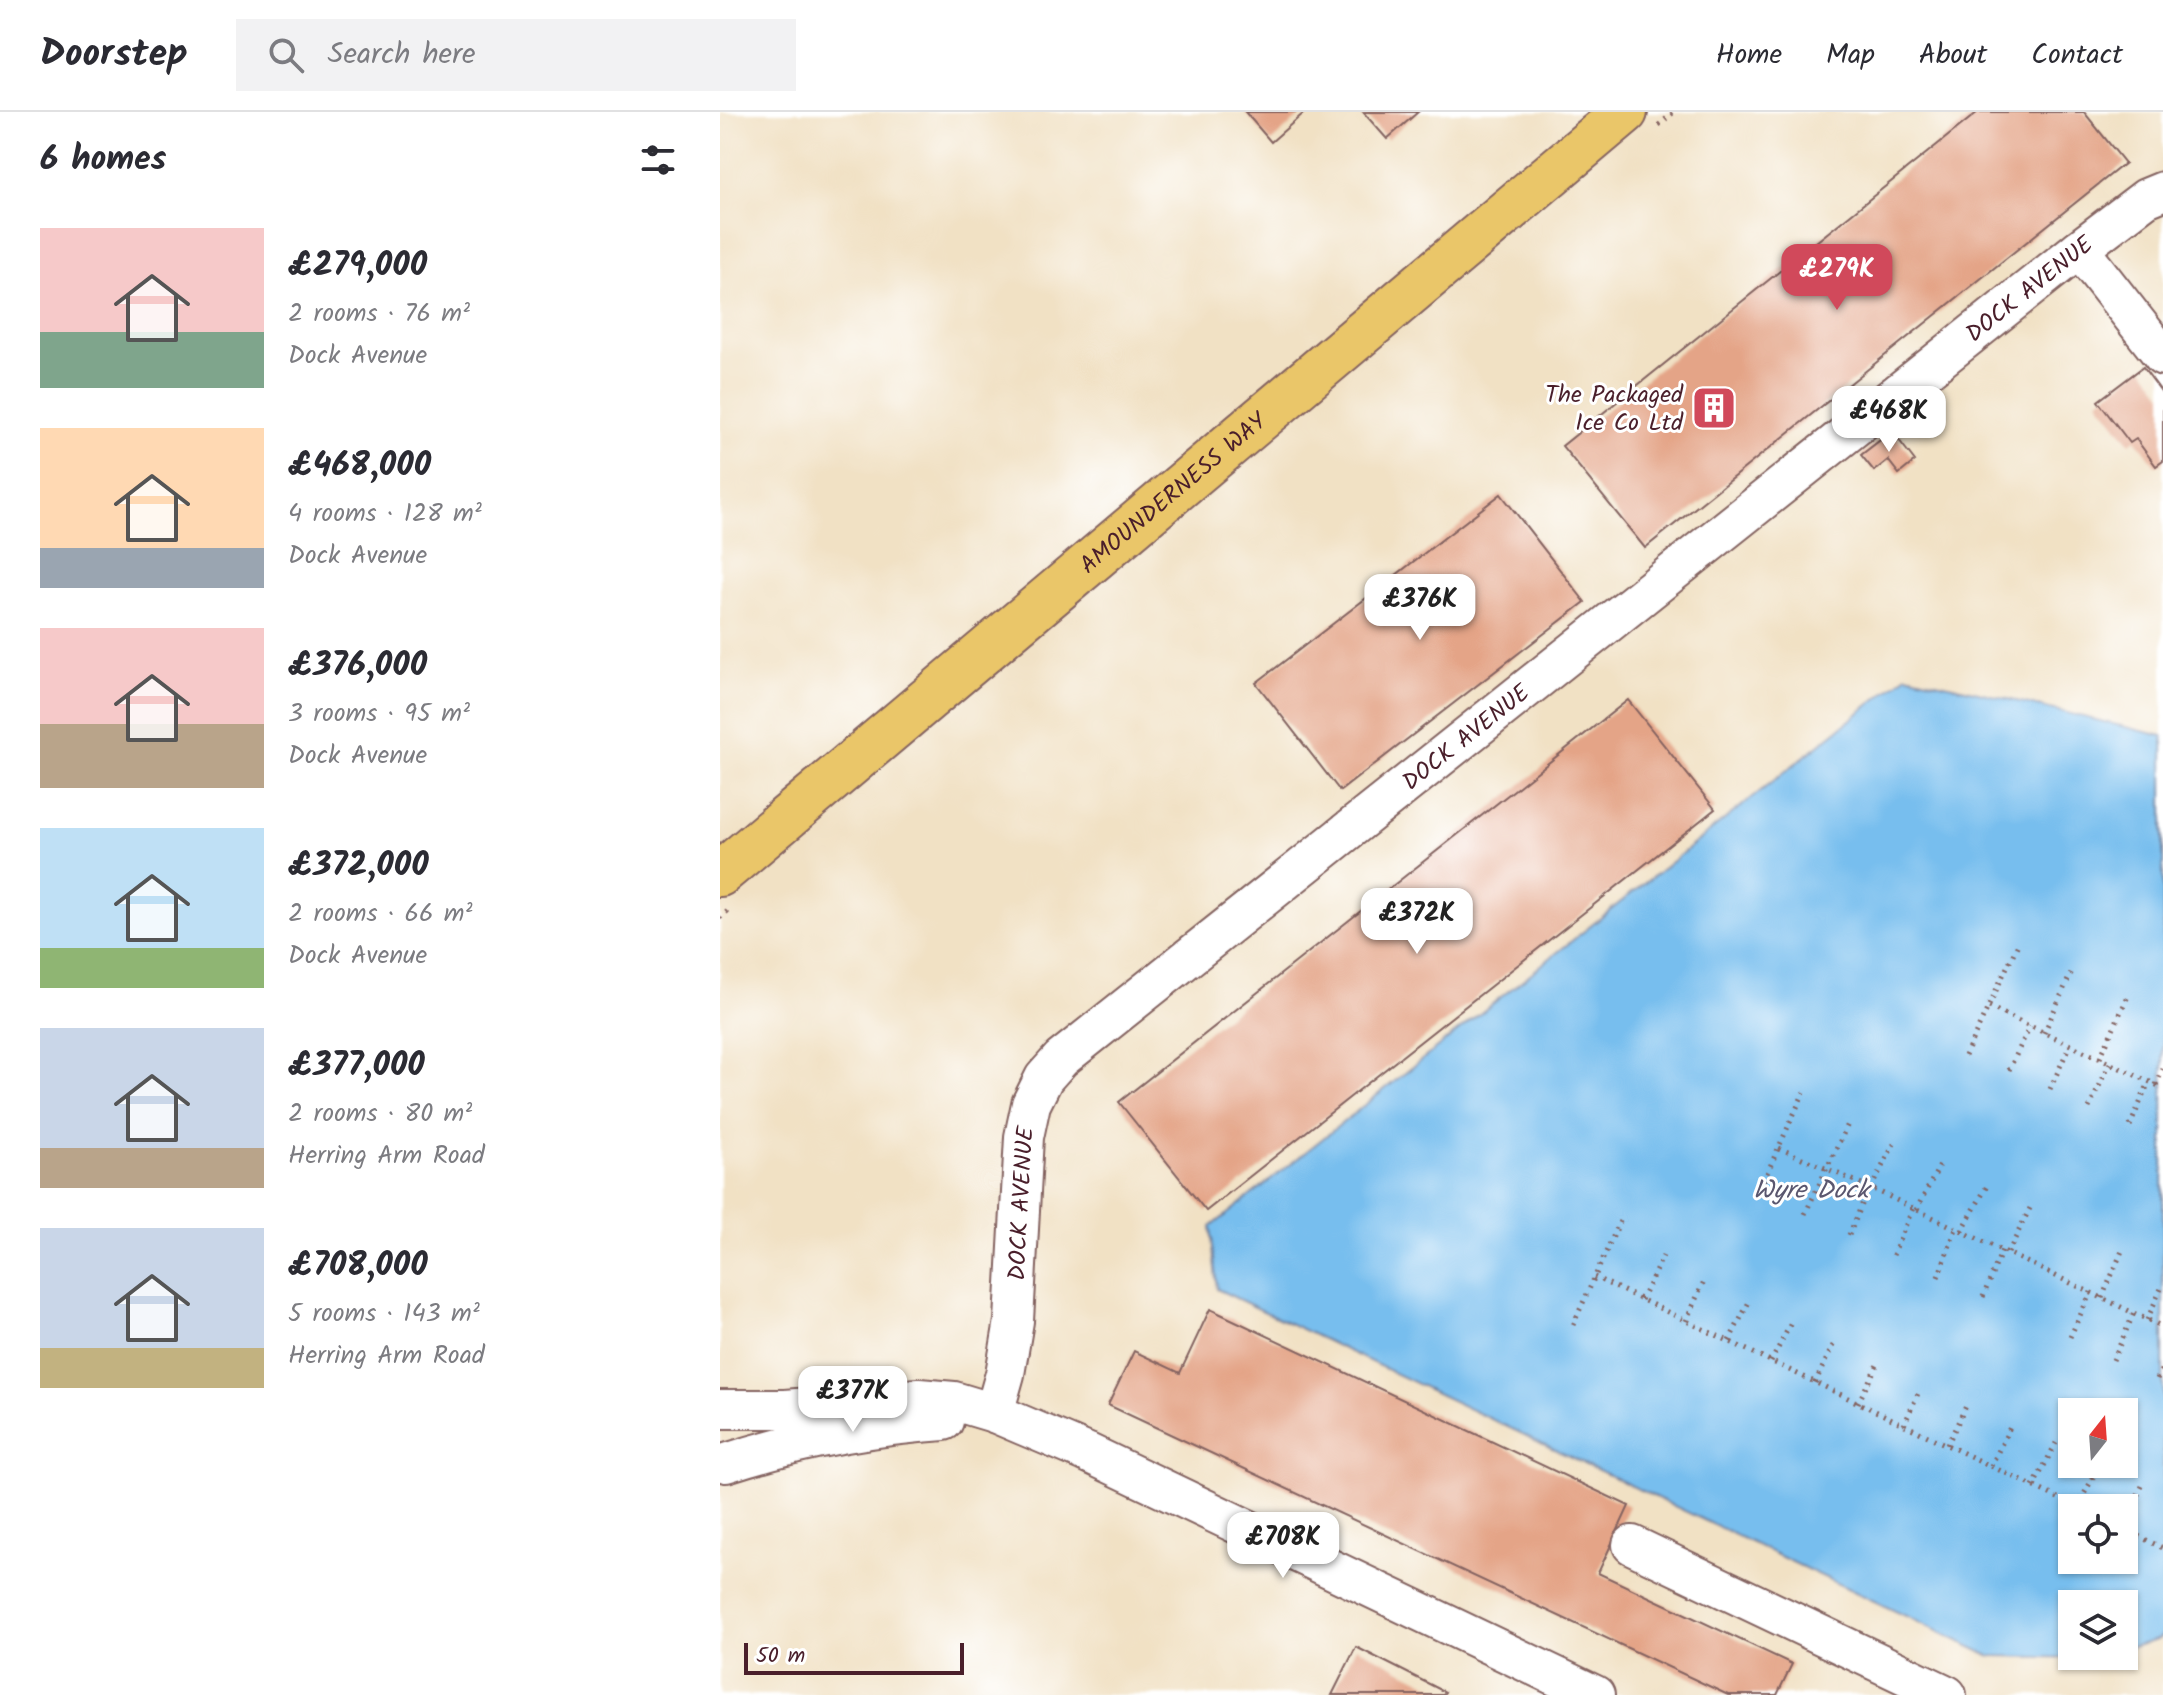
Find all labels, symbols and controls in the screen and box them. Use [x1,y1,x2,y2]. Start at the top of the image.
search box [236,19,796,91]
text: Doorstep [40,25,188,85]
text: Search here [328,31,476,79]
icon: search [264,33,308,77]
text: Home [1716,33,1782,78]
text: Map [1826,33,1875,78]
text: About [1919,33,1987,78]
text: Contact [2031,33,2123,78]
text: 6 homes [40,133,166,187]
icon: filters [636,138,680,182]
street label: DOCK AVENUE [1957,226,2103,353]
text: £279,000 [288,239,427,293]
pin: £279K [1781,244,1893,312]
text: £279K [1799,249,1875,291]
icon: home [104,260,200,356]
text: 2 rooms · 76 m² [288,293,470,335]
text: Dock Avenue [288,335,427,377]
place label: The Packaged Ice Co Ltd [1545,376,1684,443]
building icon: The Packaged Ice Co Ltd [1690,384,1738,432]
pin: £468K [1833,386,1945,454]
text: £468K [1850,391,1928,433]
street label: AMOUNDERNESS WAY [1071,402,1277,584]
text: £468,000 [288,439,431,493]
icon: home [104,460,200,556]
text: 4 rooms · 128 m² [288,493,482,535]
text: Dock Avenue [288,535,427,577]
pin: £376K [1364,574,1476,642]
text: £376K [1382,579,1458,621]
text: £376,000 [288,639,427,693]
icon: home [104,660,200,756]
street label: DOCK AVENUE [1394,674,1540,802]
text: 3 rooms · 95 m² [288,693,470,735]
text: Dock Avenue [288,735,427,777]
text: £372,000 [288,839,429,893]
icon: home [104,860,200,956]
pin: £372K [1361,888,1473,956]
text: 2 rooms · 66 m² [288,893,473,935]
text: £372K [1379,893,1455,935]
text: Dock Avenue [288,935,427,977]
text: £377,000 [288,1039,425,1093]
icon: home [104,1060,200,1156]
text: 2 rooms · 80 m² [288,1093,472,1135]
street label: DOCK AVENUE [998,1122,1047,1282]
text: Herring Arm Road [288,1135,485,1177]
water label: Wyre Dock [1753,1170,1873,1212]
text: £708,000 [288,1239,428,1293]
icon: home [104,1260,200,1356]
text: 5 rooms · 143 m² [288,1293,480,1335]
text: Herring Arm Road [288,1335,485,1377]
pin: £377K [797,1366,909,1434]
text: £377K [816,1371,890,1413]
north arrow [2058,1398,2138,1478]
map controls [2058,1398,2138,1670]
button: locate [2058,1494,2138,1574]
pin: £708K [1227,1512,1339,1580]
text: £708K [1245,1517,1321,1559]
button: layers [2058,1590,2138,1670]
scale bar [744,1639,964,1675]
text: 50 m [756,1639,805,1674]

